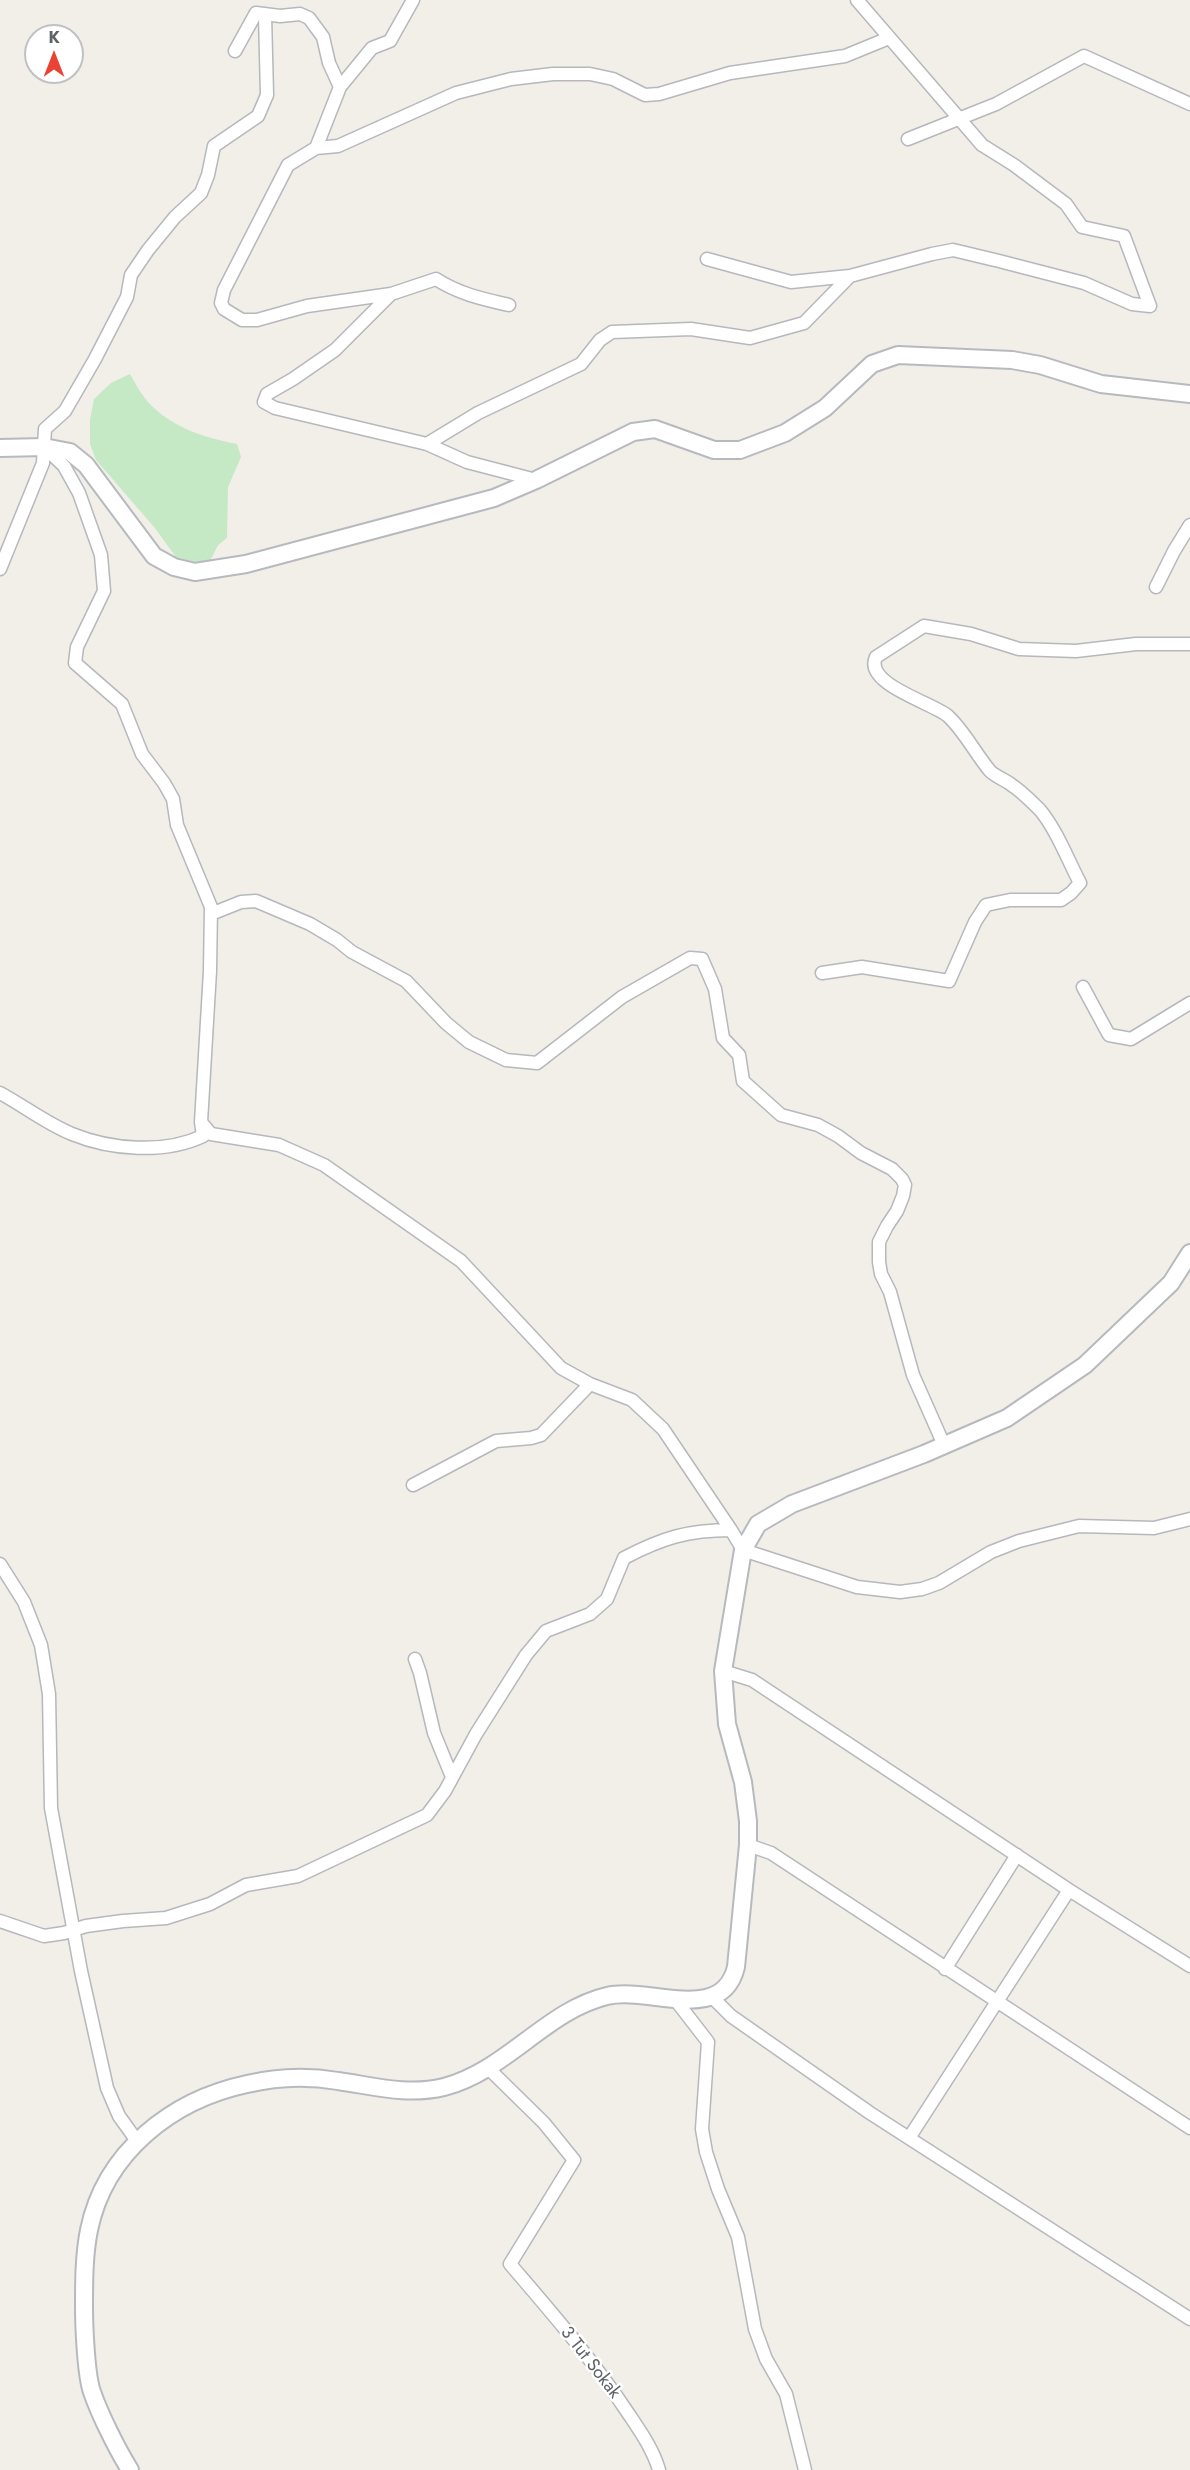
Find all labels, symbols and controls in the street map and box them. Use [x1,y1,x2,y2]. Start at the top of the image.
north arrow [24,24,84,84]
text: K [48,26,60,49]
street label: 3 Tut Sokak [555,2323,625,2403]

